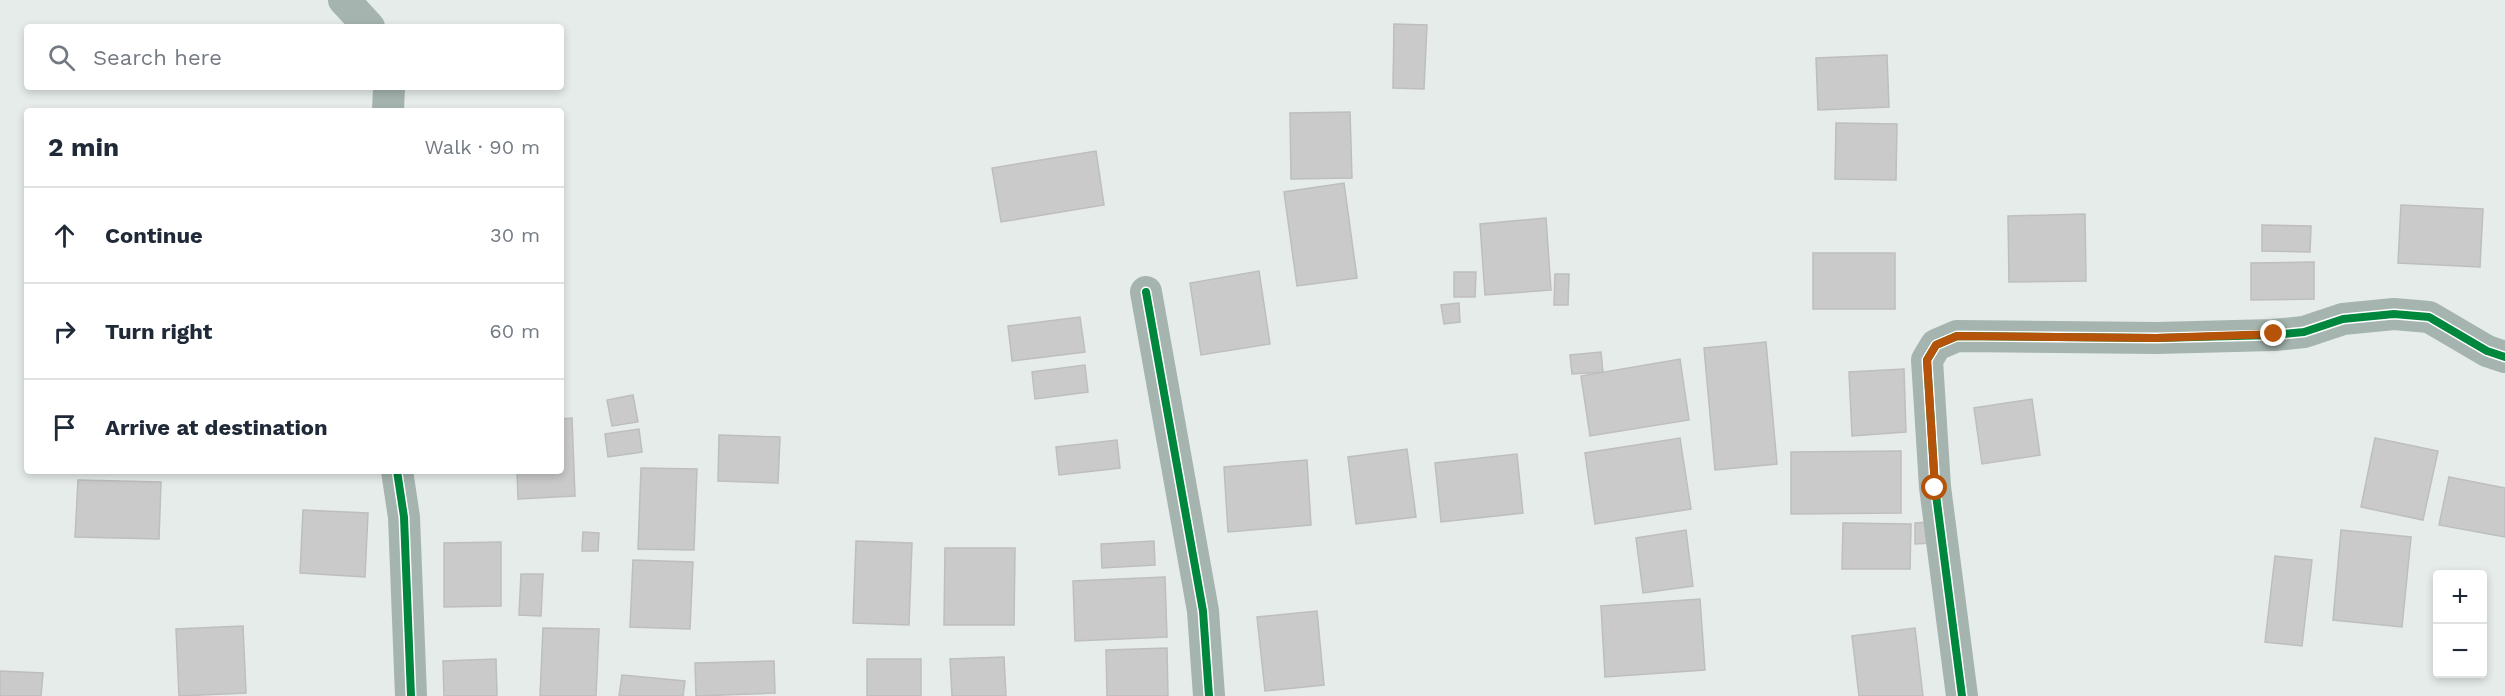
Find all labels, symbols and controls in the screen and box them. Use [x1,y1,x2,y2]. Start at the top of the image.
search box [24,24,564,90]
icon: search [45,41,78,74]
text: Search here [93,45,222,70]
text: 2 min [48,132,119,162]
text: Walk · 90 m [424,135,540,159]
icon: ahead [48,219,81,252]
text: Continue [105,223,203,248]
text: 30 m [490,223,540,247]
icon: right [48,315,81,348]
text: Turn right [105,319,212,344]
text: 60 m [490,319,540,343]
route end [2260,320,2286,346]
icon: arrive [48,411,81,444]
text: Arrive at destination [105,415,328,440]
route start [1921,474,1947,500]
map controls [2433,570,2487,678]
button: + [2433,570,2487,624]
button: − [2433,624,2487,678]

